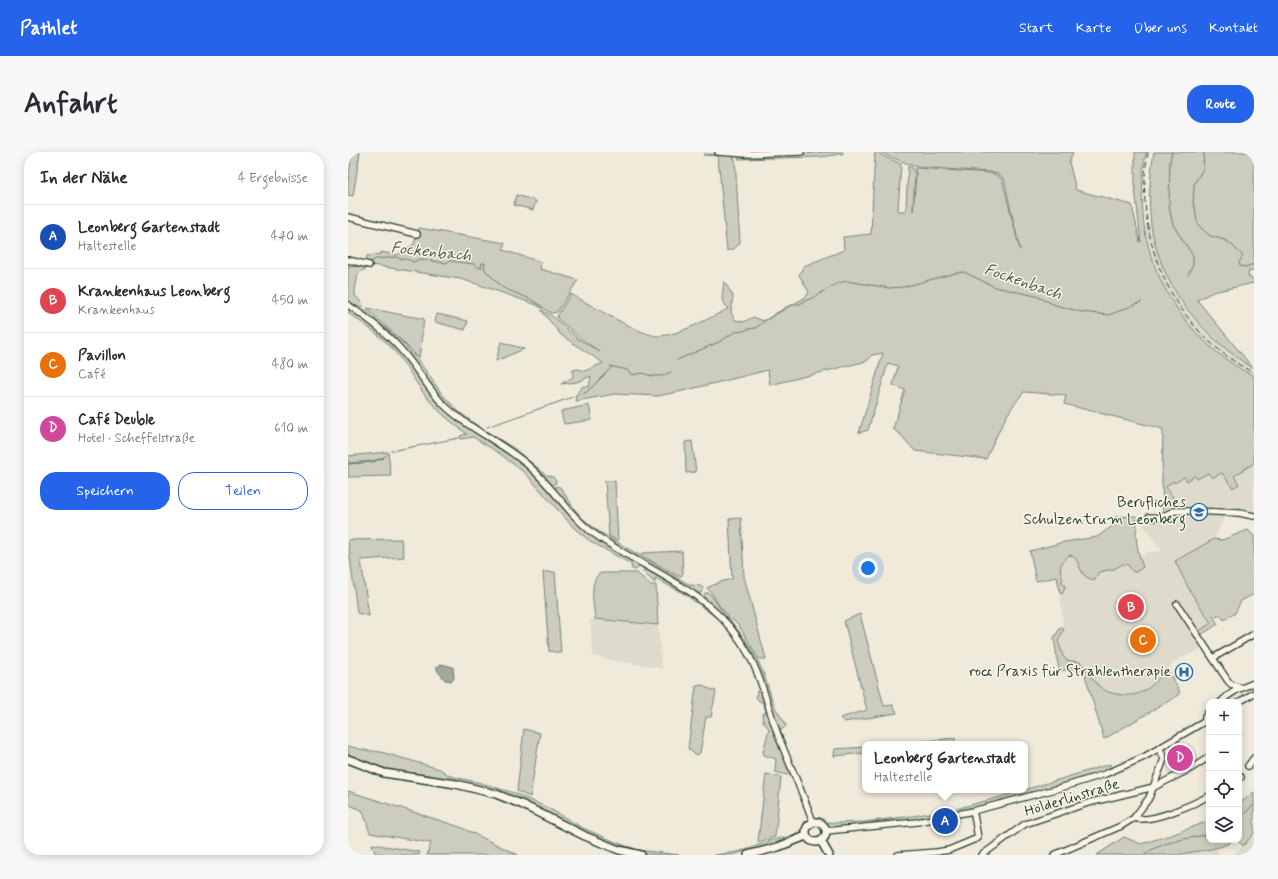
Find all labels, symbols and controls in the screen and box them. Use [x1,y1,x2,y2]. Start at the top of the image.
text: Pathlet [20,16,77,41]
text: Start [1019,19,1054,37]
text: Karte [1076,19,1111,37]
text: Über uns [1133,19,1187,37]
text: Kontakt [1209,19,1258,37]
button: Route [1187,85,1254,123]
text: Anfahrt [24,86,117,123]
text: In der Nähe [40,167,128,189]
text: 4 Ergebnisse [238,170,308,187]
text: Leonberg Gartenstadt [78,218,220,238]
text: A [49,228,57,245]
text: 440 m [271,228,308,245]
water label: Fockenbach [390,237,472,267]
text: Haltestelle [78,238,136,255]
water label: Fockenbach [981,259,1065,305]
text: Krankenhaus Leonberg [78,282,230,302]
text: B [49,292,57,309]
text: 450 m [272,292,308,309]
text: Krankenhaus [78,302,155,319]
text: Pavillon [78,346,126,366]
text: C [48,356,58,373]
text: 480 m [272,356,308,373]
text: Café [78,366,105,383]
text: Café Deuble [78,410,155,430]
text: D [49,420,57,437]
text: 610 m [274,420,308,437]
text: Hotel · Scheffelstraße [78,430,195,447]
button: Speichern [40,472,170,510]
button: Teilen [178,472,308,510]
place label: Berufliches Schulzentrum Leonberg [1024,493,1186,531]
school or university icon: Berufliches Schulzentrum Leonberg [1189,502,1209,522]
your location [858,558,878,578]
pin: B [1118,592,1144,622]
pin: C [1130,625,1156,655]
place label: rocc Praxis für Strahlentherapie [969,662,1171,682]
hospital icon: rocc Praxis für Strahlentherapie [1174,662,1194,682]
map controls [1206,699,1242,843]
button: + [1206,699,1242,735]
button: − [1206,735,1242,771]
popup [862,741,1028,793]
pin: D [1167,743,1193,773]
text: Leonberg Gartenstadt [874,749,1016,769]
text: Haltestelle [874,769,932,786]
button: locate [1206,771,1242,807]
street label: Hölderlinstraße [1022,774,1122,822]
pin: A [932,806,958,836]
button: layers [1206,807,1242,843]

